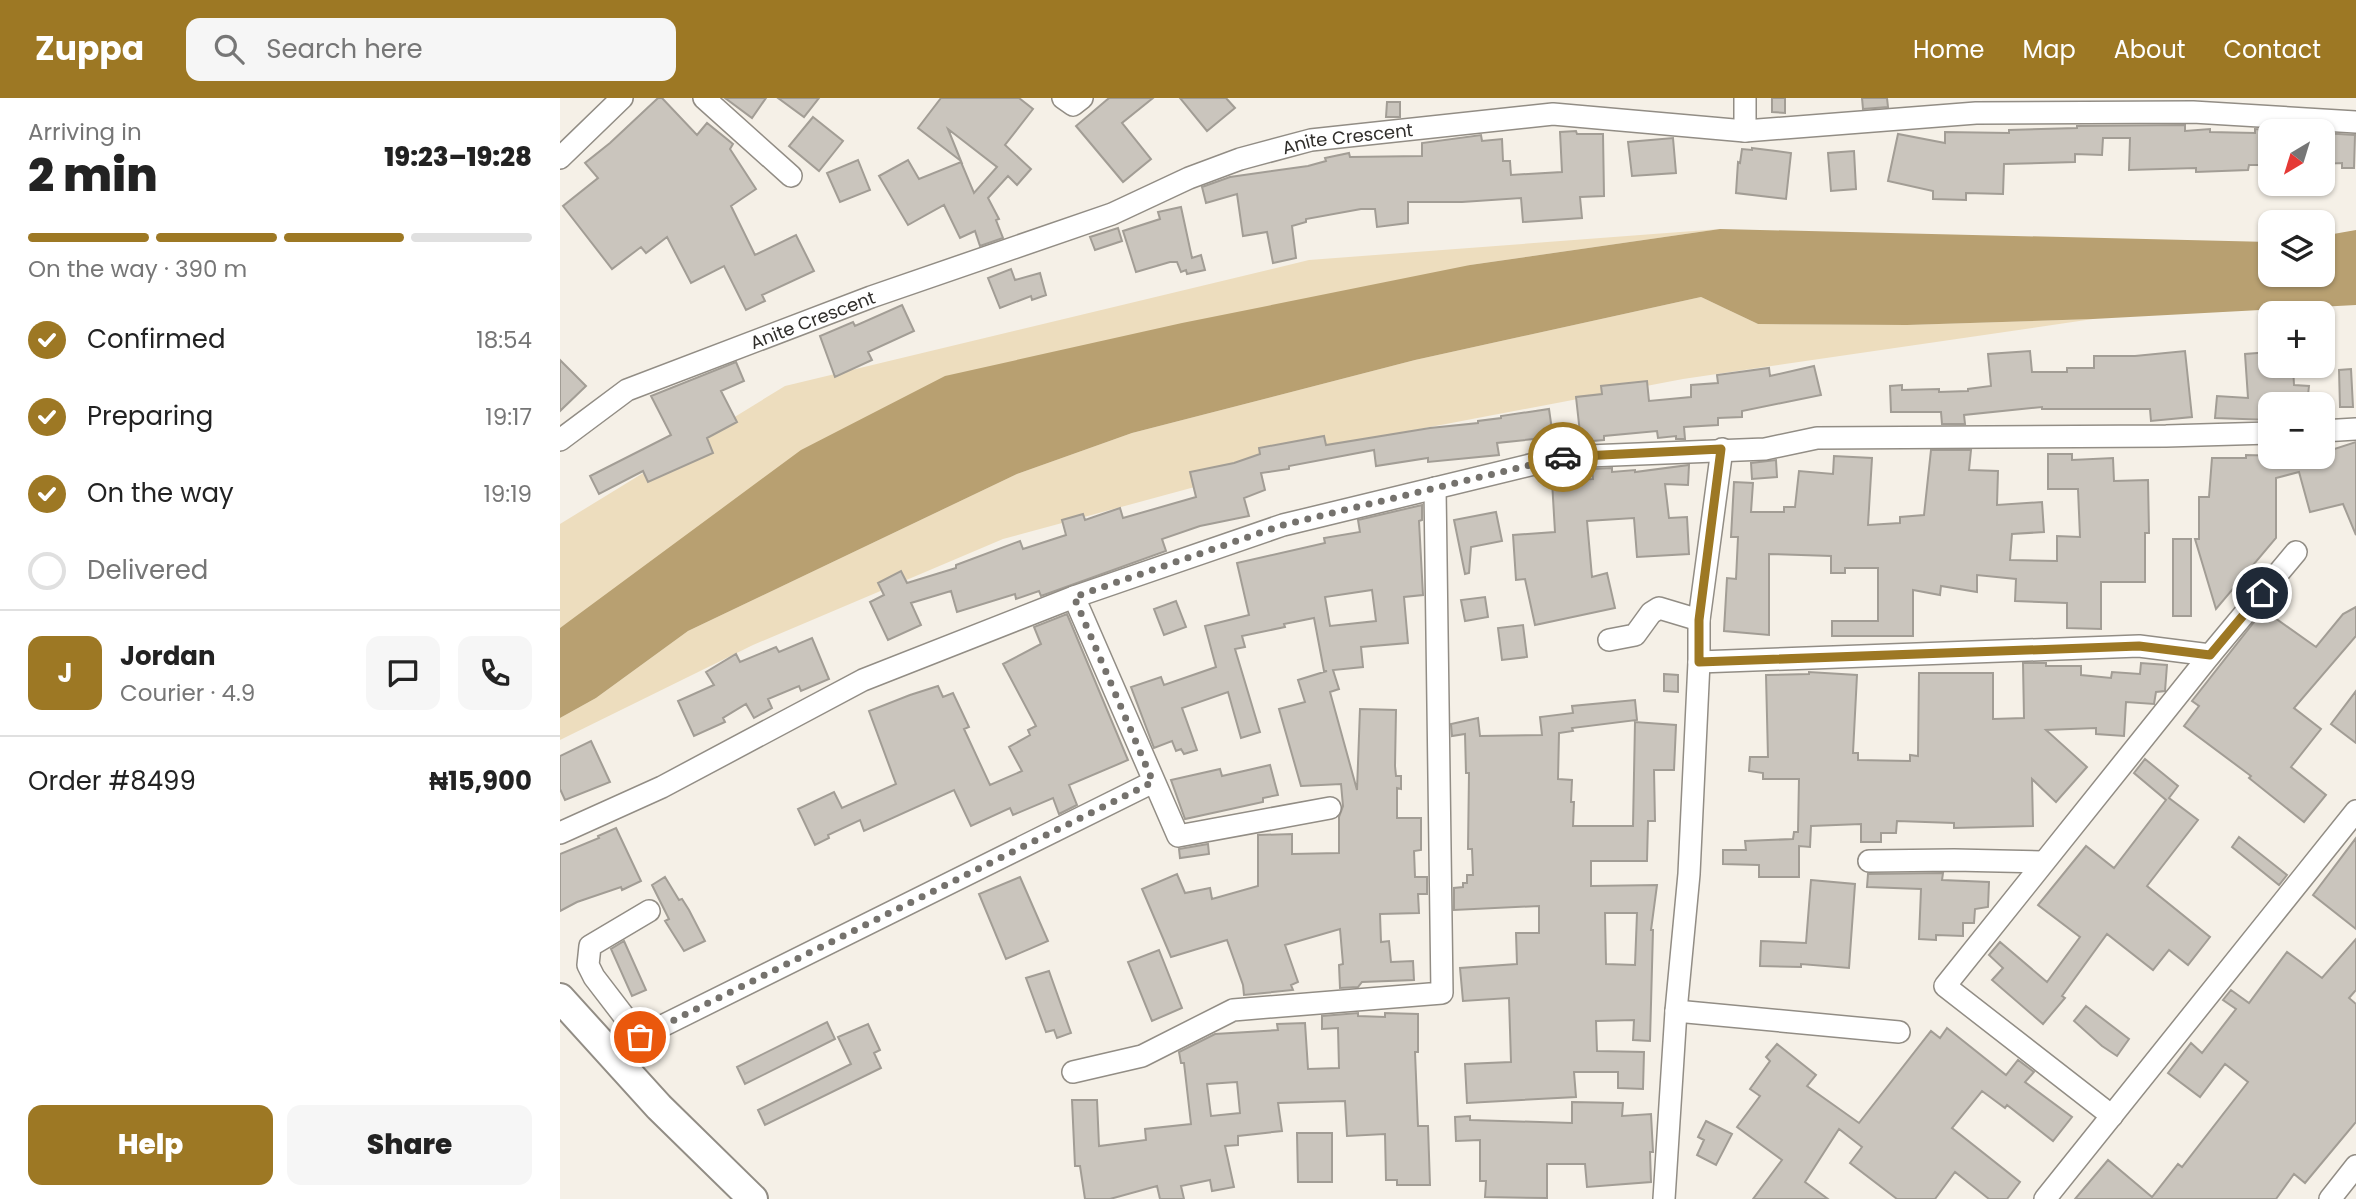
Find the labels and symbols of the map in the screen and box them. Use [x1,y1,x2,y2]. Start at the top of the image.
street label: Anite Crescent [1279,117,1414,160]
north arrow [2258,119,2334,196]
street label: Anite Crescent [746,284,878,355]
courier [1528,422,1598,492]
pin [2232,563,2292,623]
pin [610,1007,670,1067]

